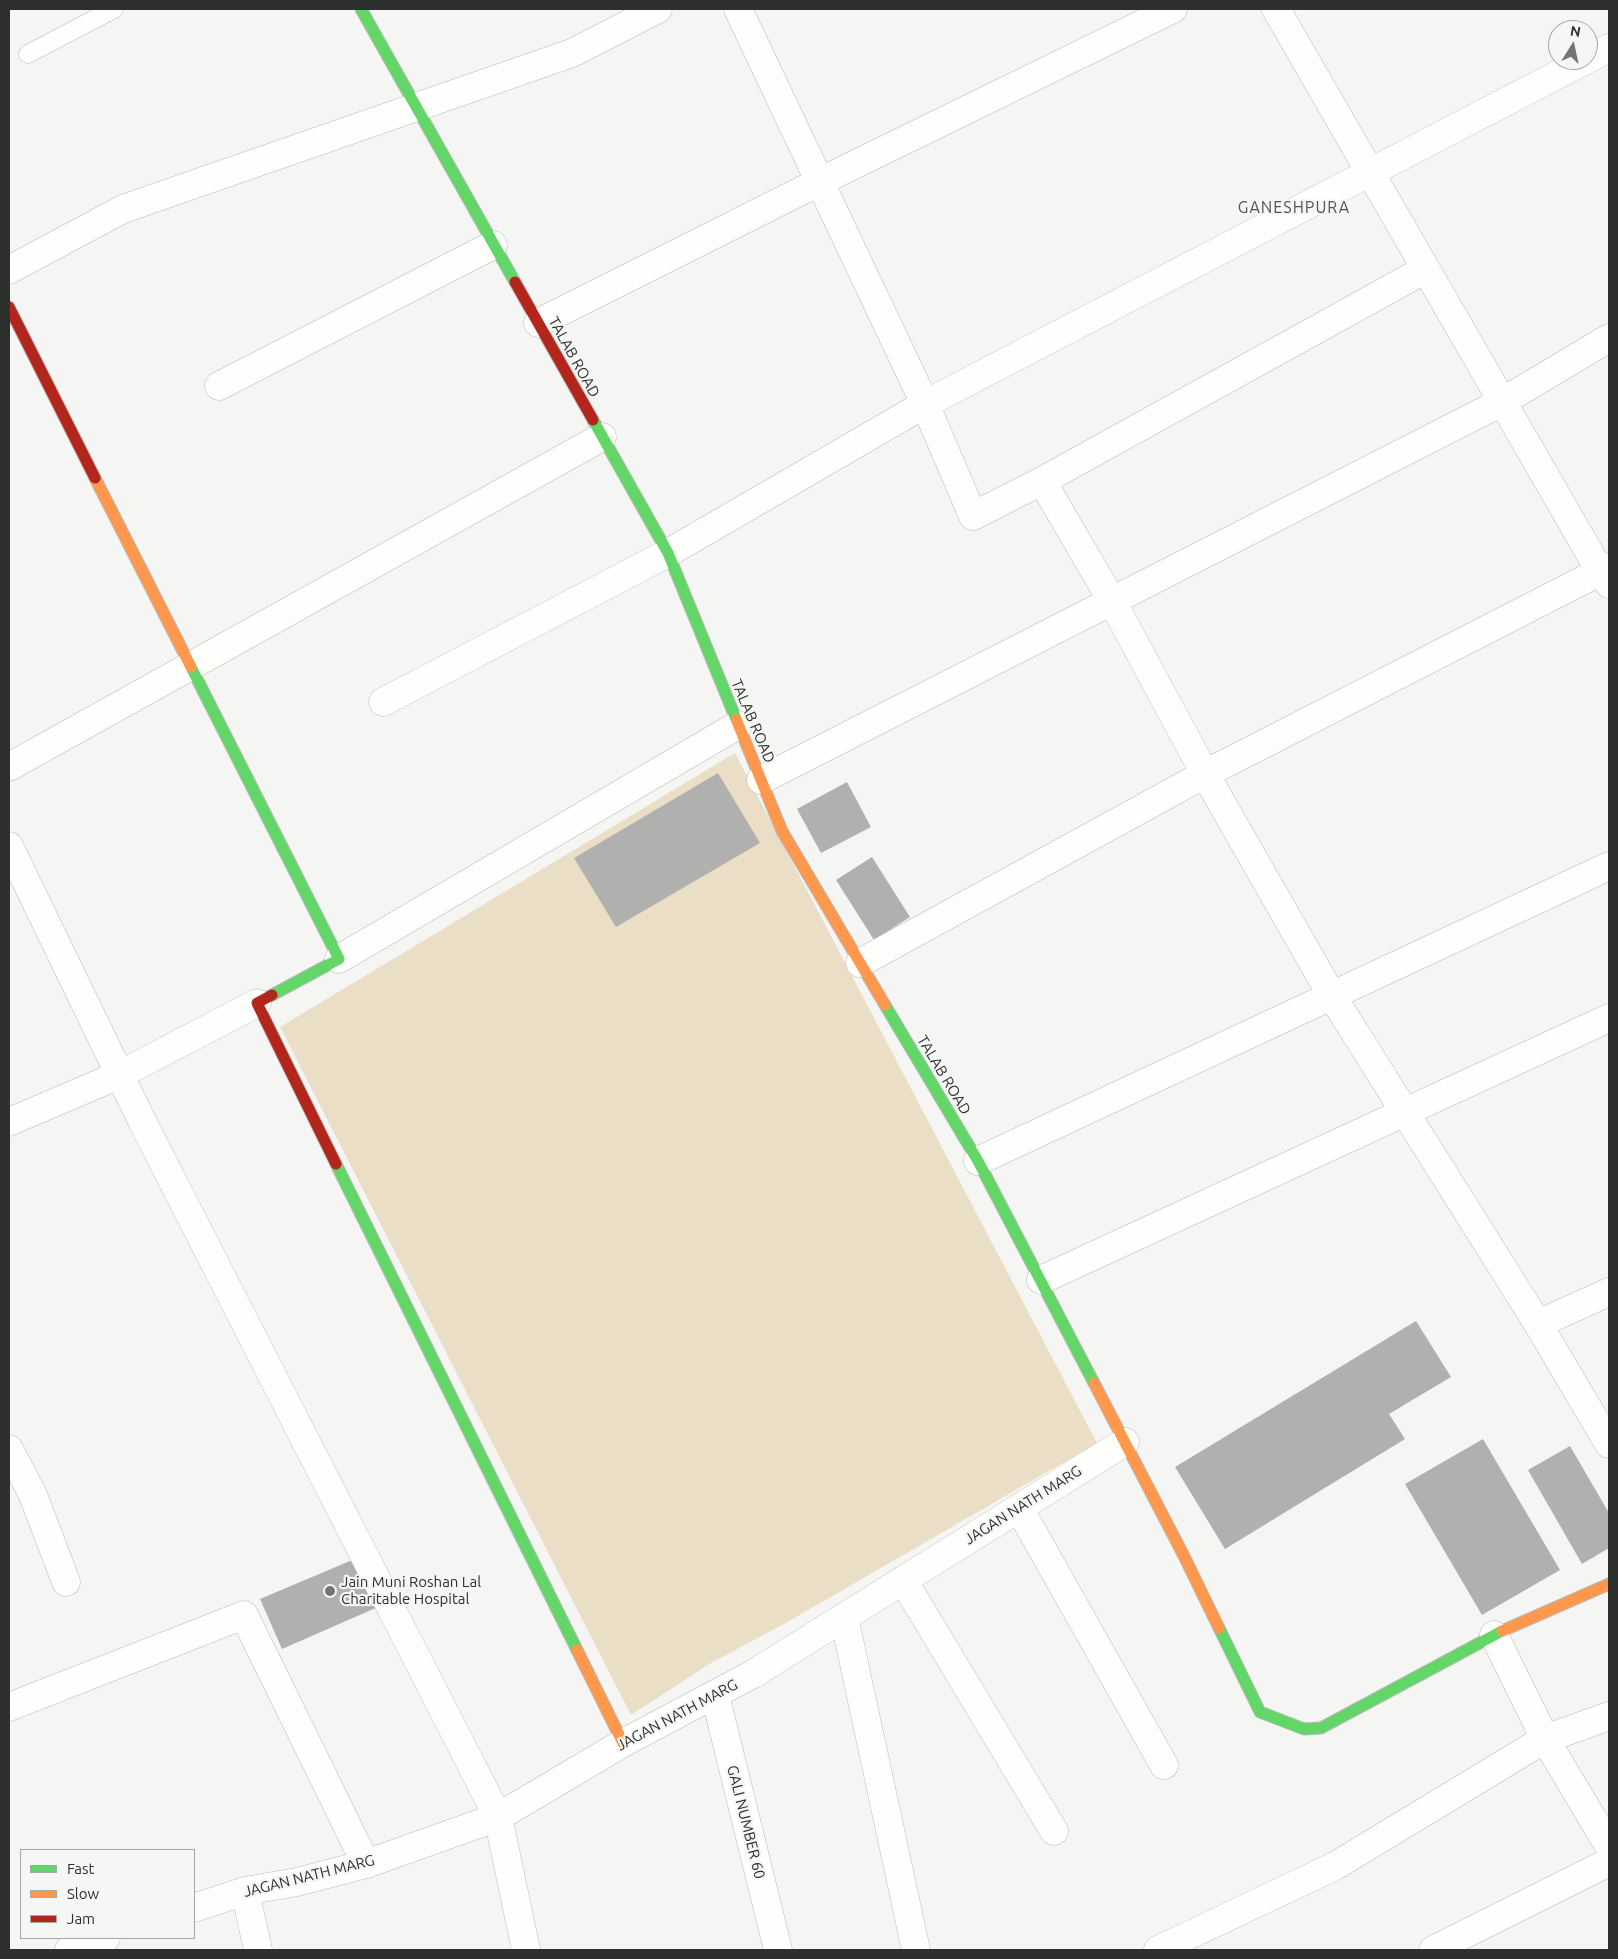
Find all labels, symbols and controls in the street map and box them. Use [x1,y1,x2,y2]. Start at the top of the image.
north arrow [1548,20,1598,70]
text: N [1569,22,1582,40]
district label: GANESHPURA [1237,198,1351,218]
street label: TALAB ROAD [545,314,603,400]
street label: TALAB ROAD [727,676,779,766]
street label: TALAB ROAD [913,1032,975,1118]
street label: JAGAN NATH MARG [961,1462,1085,1548]
place label: Jain Muni Roshan Lal Charitable Hospital [341,1573,481,1608]
marker: Jain Muni Roshan Lal Charitable Hospital [323,1584,337,1598]
street label: JAGAN NATH MARG [613,1675,741,1755]
street label: GALI NUMBER 60 [723,1763,769,1881]
legend [20,1849,195,1939]
street label: JAGAN NATH MARG [242,1851,376,1901]
text: Fast [67,1860,94,1877]
text: Slow [67,1885,99,1902]
text: Jam [67,1910,95,1927]

